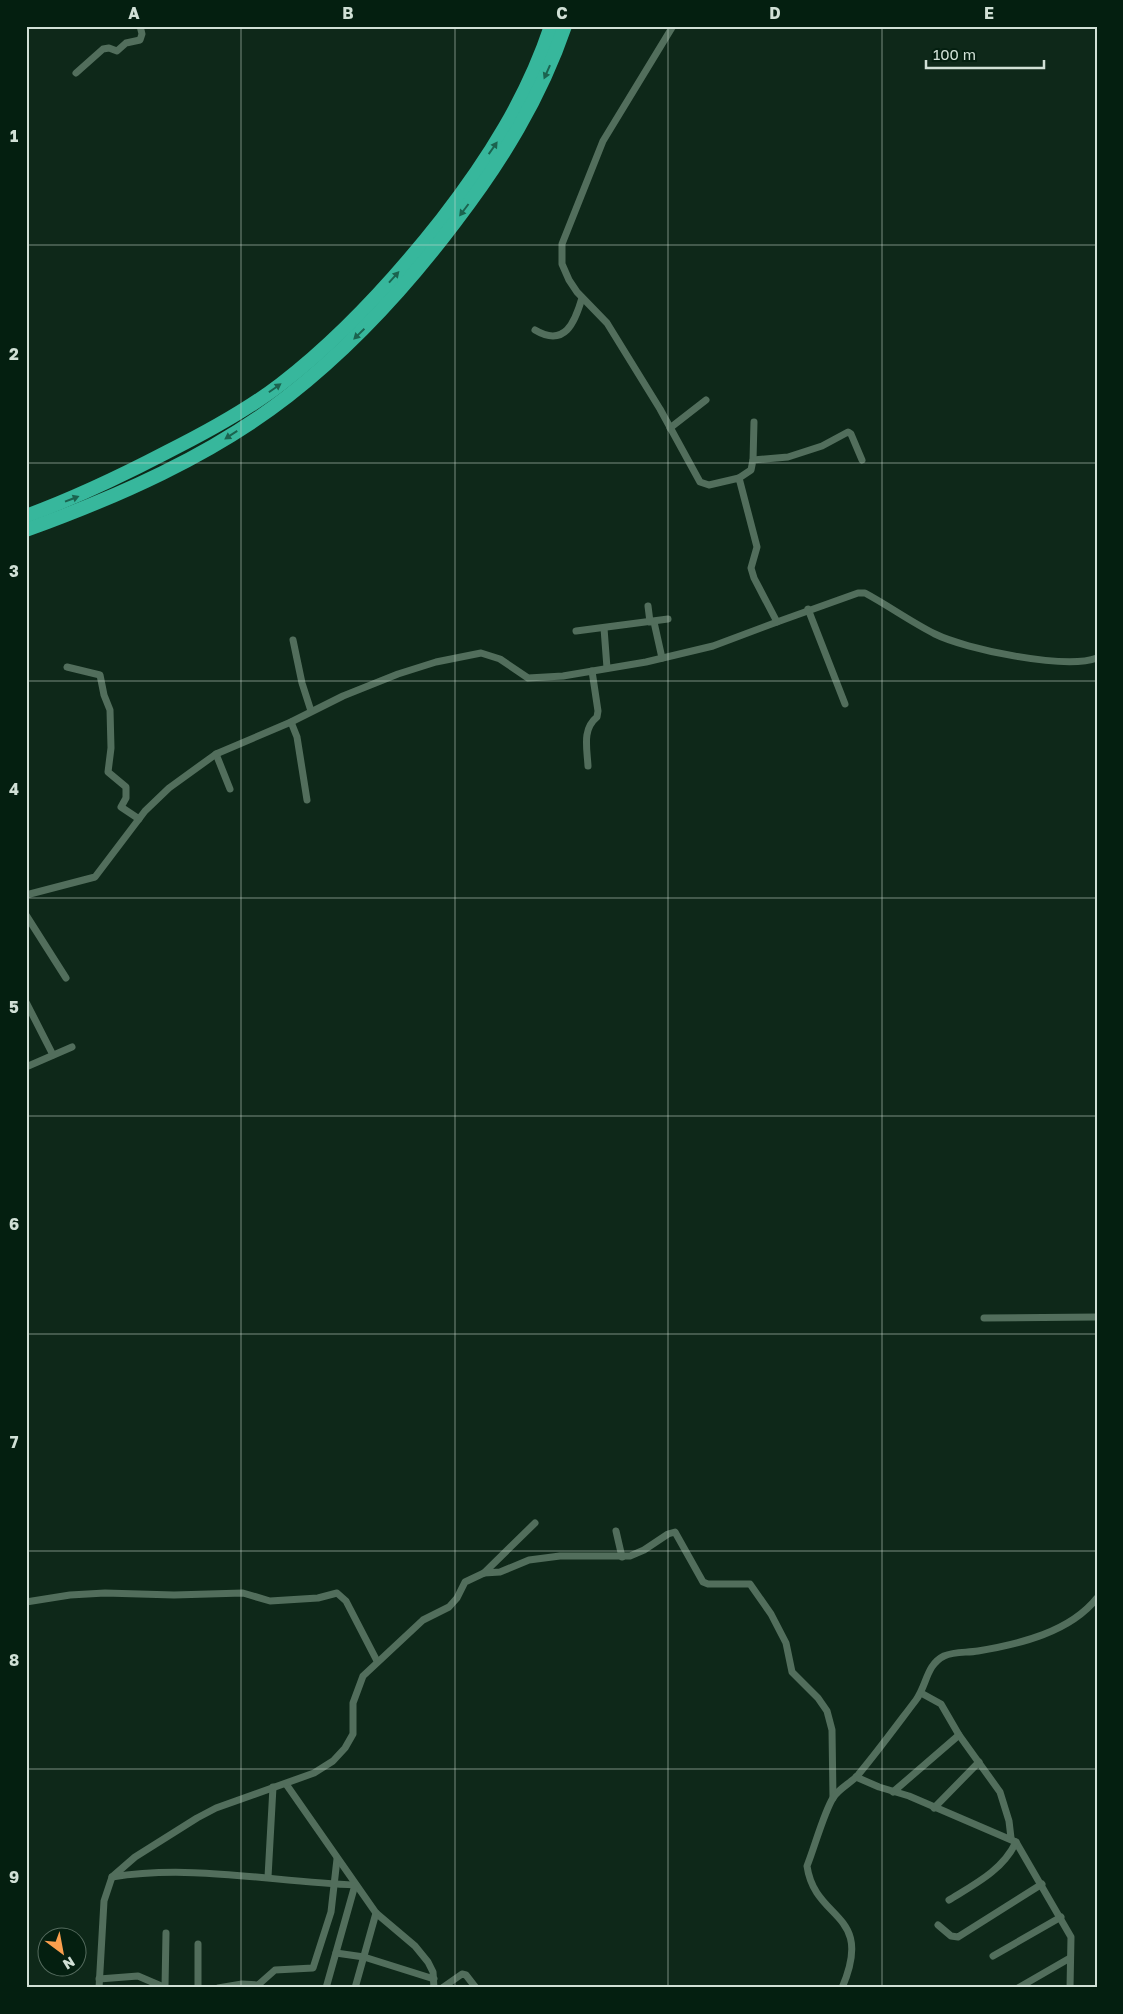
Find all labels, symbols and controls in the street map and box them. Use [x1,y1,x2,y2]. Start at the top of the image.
text: A [128,3,140,23]
text: B [342,3,354,23]
text: C [556,3,568,23]
text: D [769,3,781,23]
text: E [984,3,994,23]
scale bar [926,38,1043,70]
text: 100 m [933,45,976,63]
one-way arrow [543,65,551,79]
text: 1 [10,126,18,146]
one-way arrow [488,142,498,155]
one-way arrow [458,204,469,217]
one-way arrow [388,271,400,283]
one-way arrow [353,328,365,340]
text: 2 [9,344,19,364]
one-way arrow [268,383,282,393]
one-way arrow [225,430,238,439]
one-way arrow [65,495,80,503]
text: 3 [9,561,19,581]
text: 4 [9,779,19,799]
text: 5 [9,997,19,1017]
text: 6 [9,1214,19,1234]
text: 7 [10,1432,19,1452]
text: 8 [9,1650,19,1670]
text: 9 [9,1867,19,1887]
north arrow [38,1926,88,1976]
text: N [60,1953,78,1973]

